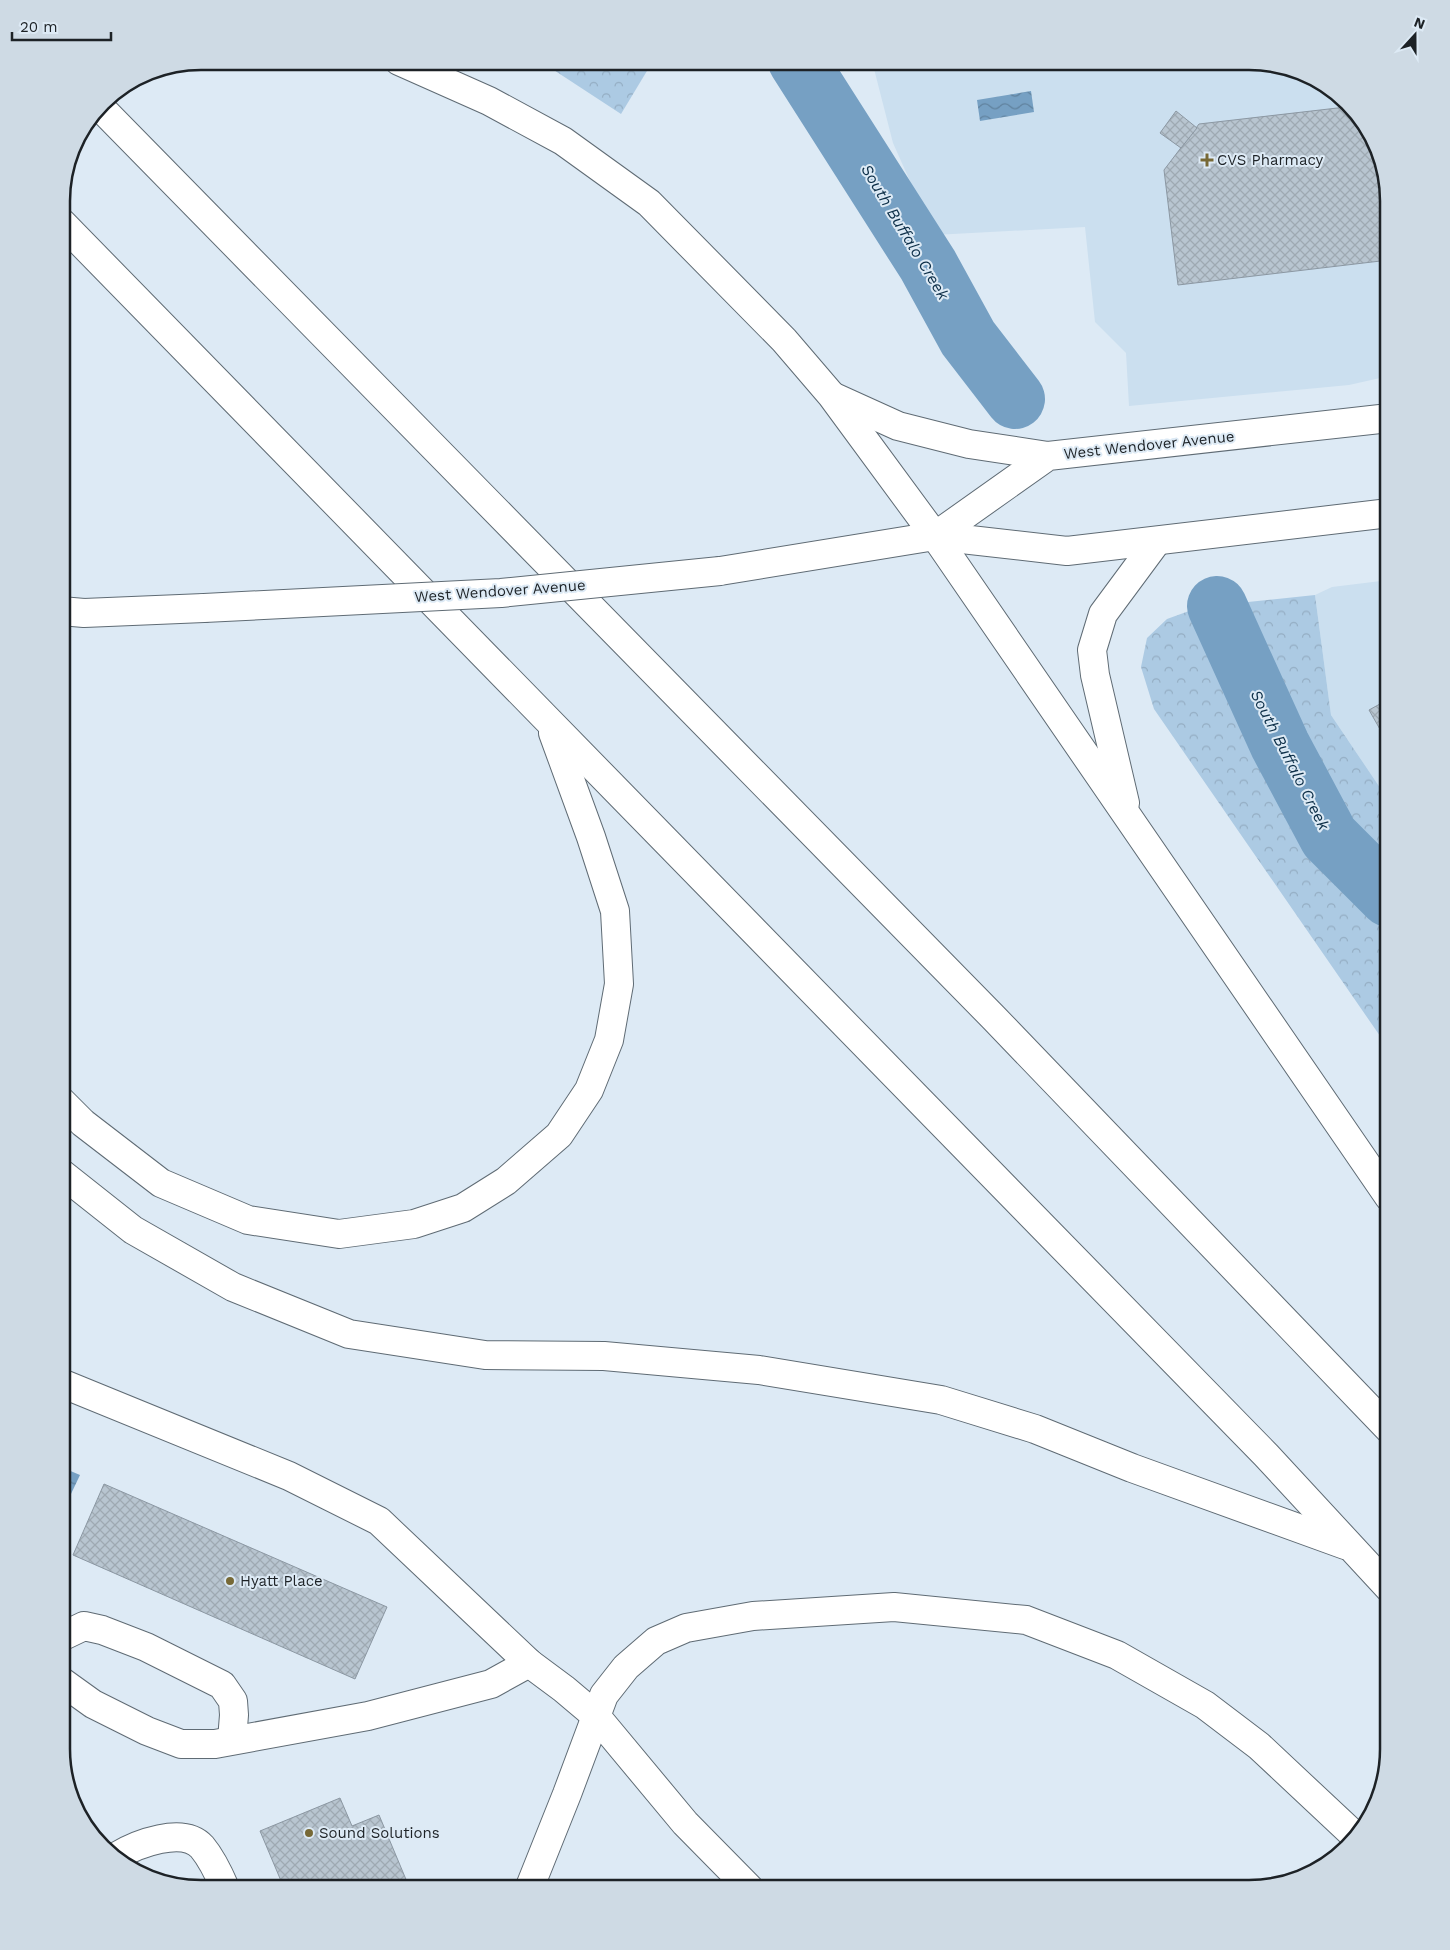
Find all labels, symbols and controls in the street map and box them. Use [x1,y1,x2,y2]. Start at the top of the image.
scale bar [12,10,111,42]
north arrow [1390,10,1440,60]
text: N [1412,14,1427,32]
text: 20 m [20,18,58,36]
place label: CVS Pharmacy [1217,151,1323,169]
marker: CVS Pharmacy [1201,154,1213,166]
water label: South Buffalo Creek [857,161,954,304]
street label: West Wendover Avenue [1063,427,1235,463]
street label: West Wendover Avenue [414,576,586,606]
water label: South Buffalo Creek [1246,687,1334,834]
place label: Hyatt Place [240,1572,323,1590]
marker: Hyatt Place [224,1575,236,1587]
place label: Sound Solutions [319,1824,440,1842]
marker: Sound Solutions [303,1827,315,1839]

